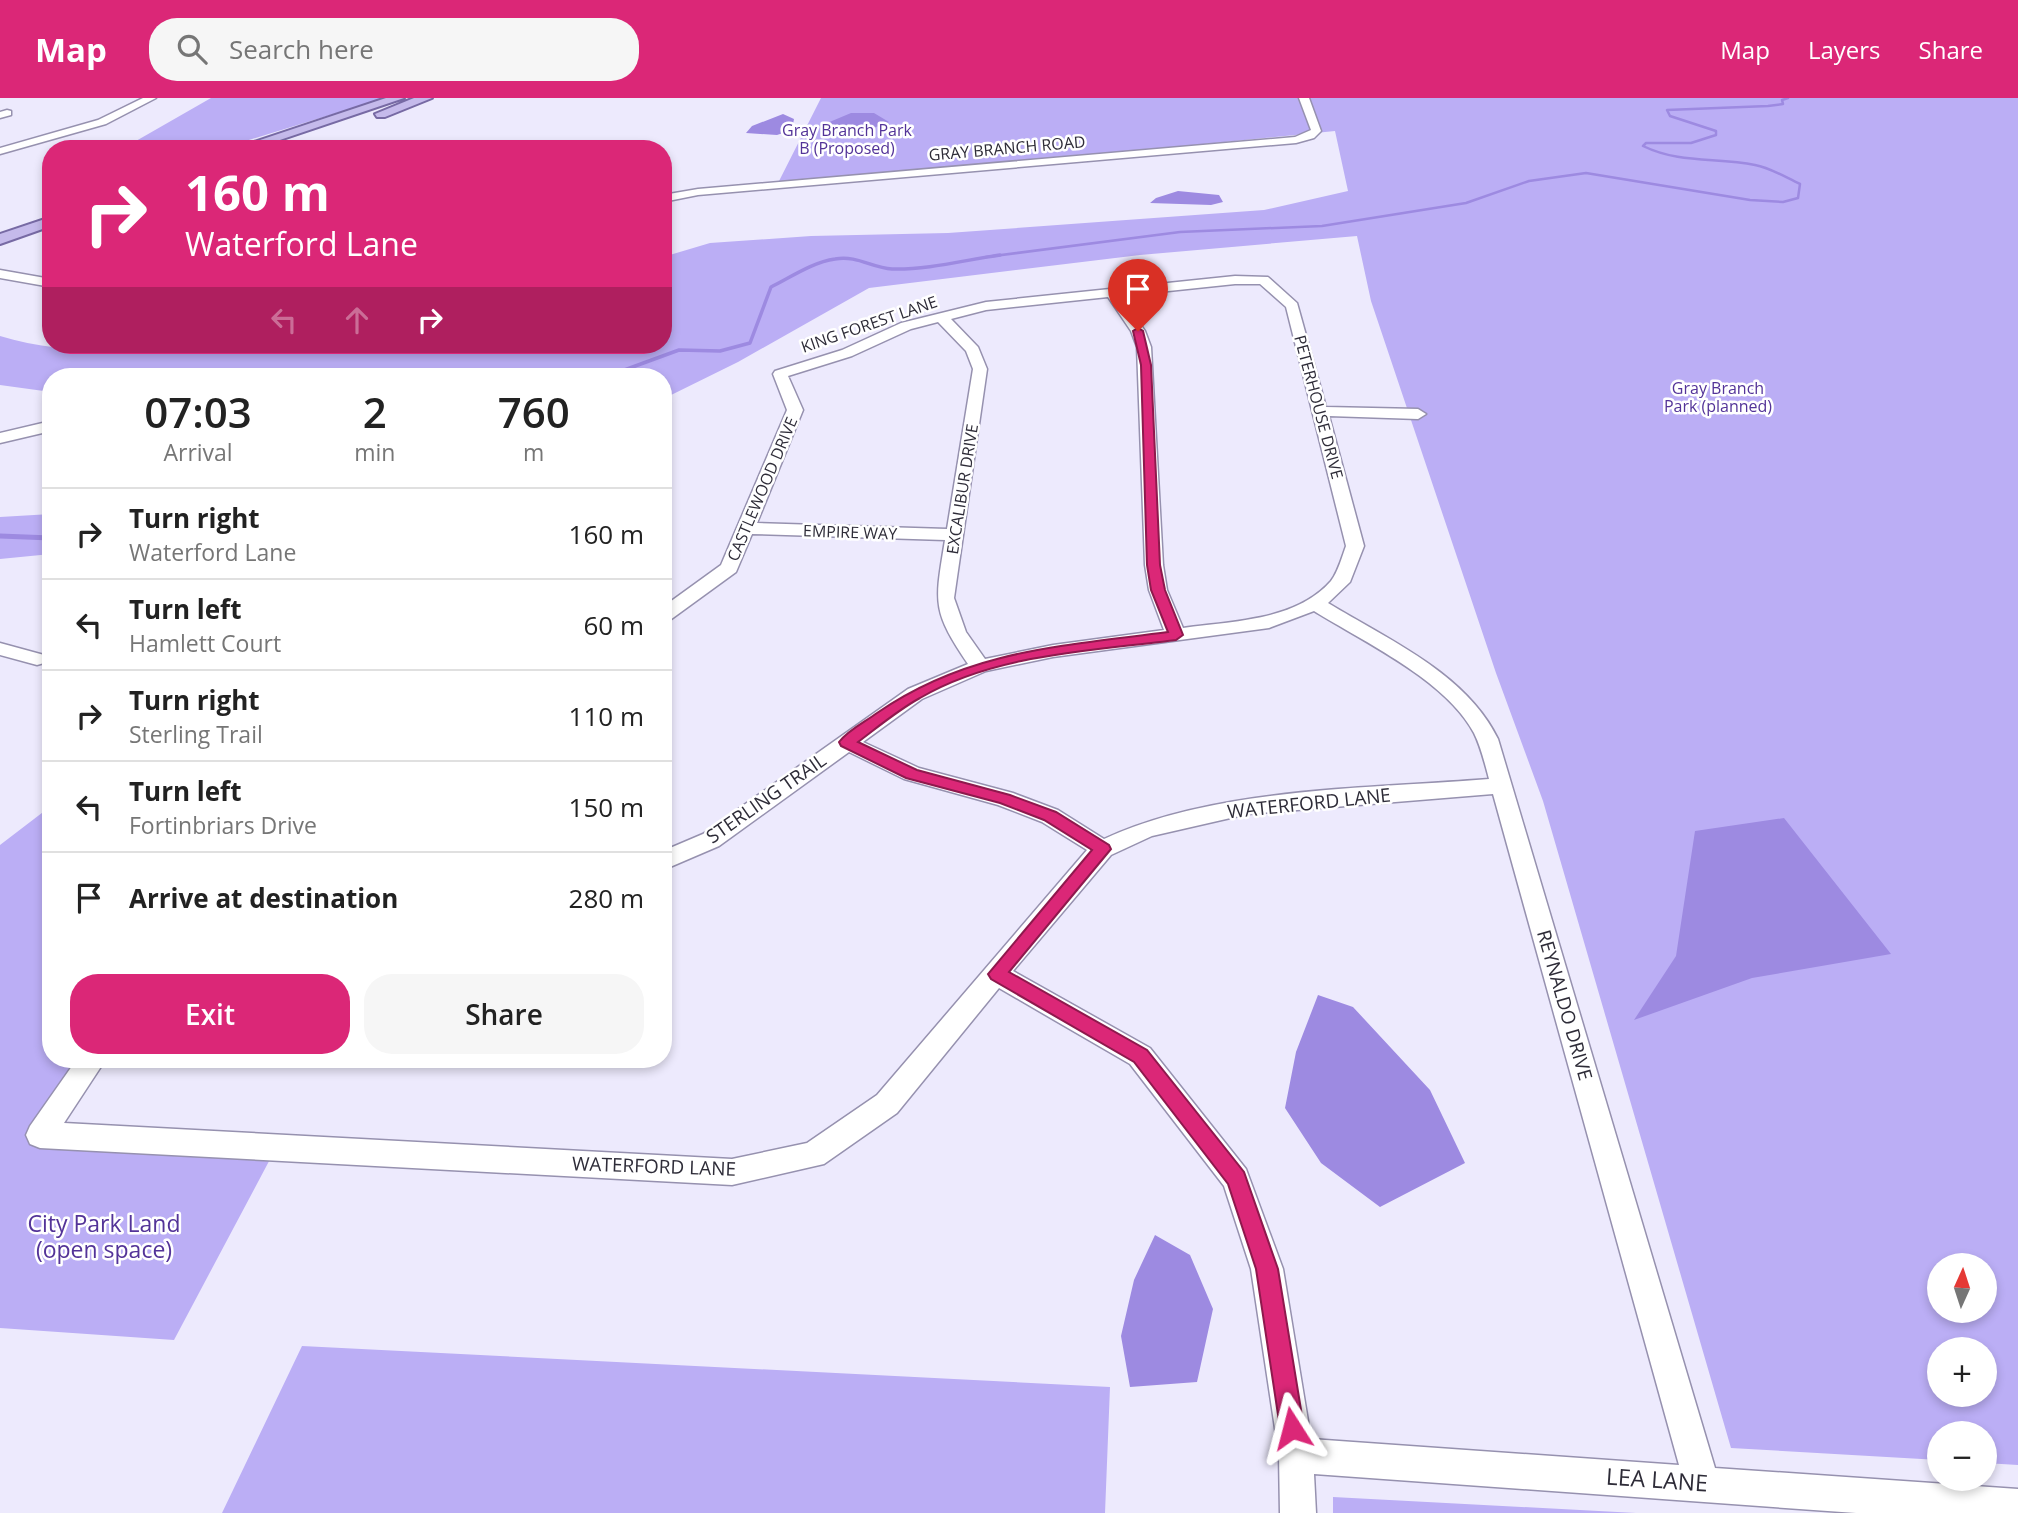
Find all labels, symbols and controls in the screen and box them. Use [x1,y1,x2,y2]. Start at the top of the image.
search box [149,18,639,81]
text: Map [35,27,107,72]
icon: search [173,30,211,68]
text: Search here [229,31,374,67]
text: Map [1720,33,1770,66]
text: Layers [1808,33,1881,66]
text: Share [1919,33,1983,66]
park label: Gray Branch Park B (Proposed) [782,119,913,159]
street label: GRAY BRANCH ROAD [928,130,1086,166]
text: 160 m [185,159,330,225]
icon: right [70,168,161,259]
text: Waterford Lane [185,222,418,265]
pin [1108,259,1168,331]
icon: arrive [1119,270,1157,308]
street label: KING FOREST LANE [798,290,940,358]
icon: left [265,301,303,339]
icon: ahead [338,301,376,339]
icon: right [411,301,449,339]
street label: PETERHOUSE DRIVE [1289,333,1349,481]
park label: Gray Branch Park (planned) [1664,377,1772,417]
text: 07:03 [144,383,252,440]
text: 2 [363,383,387,440]
text: 760 [498,383,570,440]
street label: CASTLEWOOD DRIVE [722,413,802,565]
street label: EXCALIBUR DRIVE [941,422,983,556]
text: Arrival [163,436,233,468]
text: min [354,436,395,468]
text: m [523,436,544,468]
text: Turn right [129,500,260,536]
icon: right [70,515,108,553]
text: 160 m [569,516,644,552]
street label: EMPIRE WAY [803,519,897,545]
text: Waterford Lane [129,536,296,568]
text: Turn left [129,591,241,627]
icon: left [70,606,108,644]
text: 60 m [583,607,644,643]
text: Hamlett Court [129,627,281,659]
text: Turn right [129,682,260,718]
icon: right [70,697,108,735]
text: 110 m [569,698,644,734]
text: Sterling Trail [129,718,263,750]
street label: STERLING TRAIL [701,747,831,849]
text: Turn left [129,773,241,809]
street label: WATERFORD LANE [1226,781,1392,825]
icon: left [70,788,108,826]
text: 150 m [569,789,644,825]
text: Fortinbriars Drive [129,809,317,841]
icon: arrive [70,879,108,917]
text: Arrive at destination [129,880,398,916]
text: 280 m [569,880,644,916]
street label: REYNALDO DRIVE [1531,927,1599,1083]
button: Exit [70,974,350,1054]
button: Share [364,974,644,1054]
street label: WATERFORD LANE [572,1150,736,1182]
park label: City Park Land (open space) [27,1207,181,1265]
north arrow [1927,1253,1997,1323]
map controls [1927,1253,1997,1491]
button: + [1927,1337,1997,1407]
position arrow [1255,1391,1329,1465]
button: − [1927,1421,1997,1491]
street label: LEA LANE [1605,1459,1709,1499]

